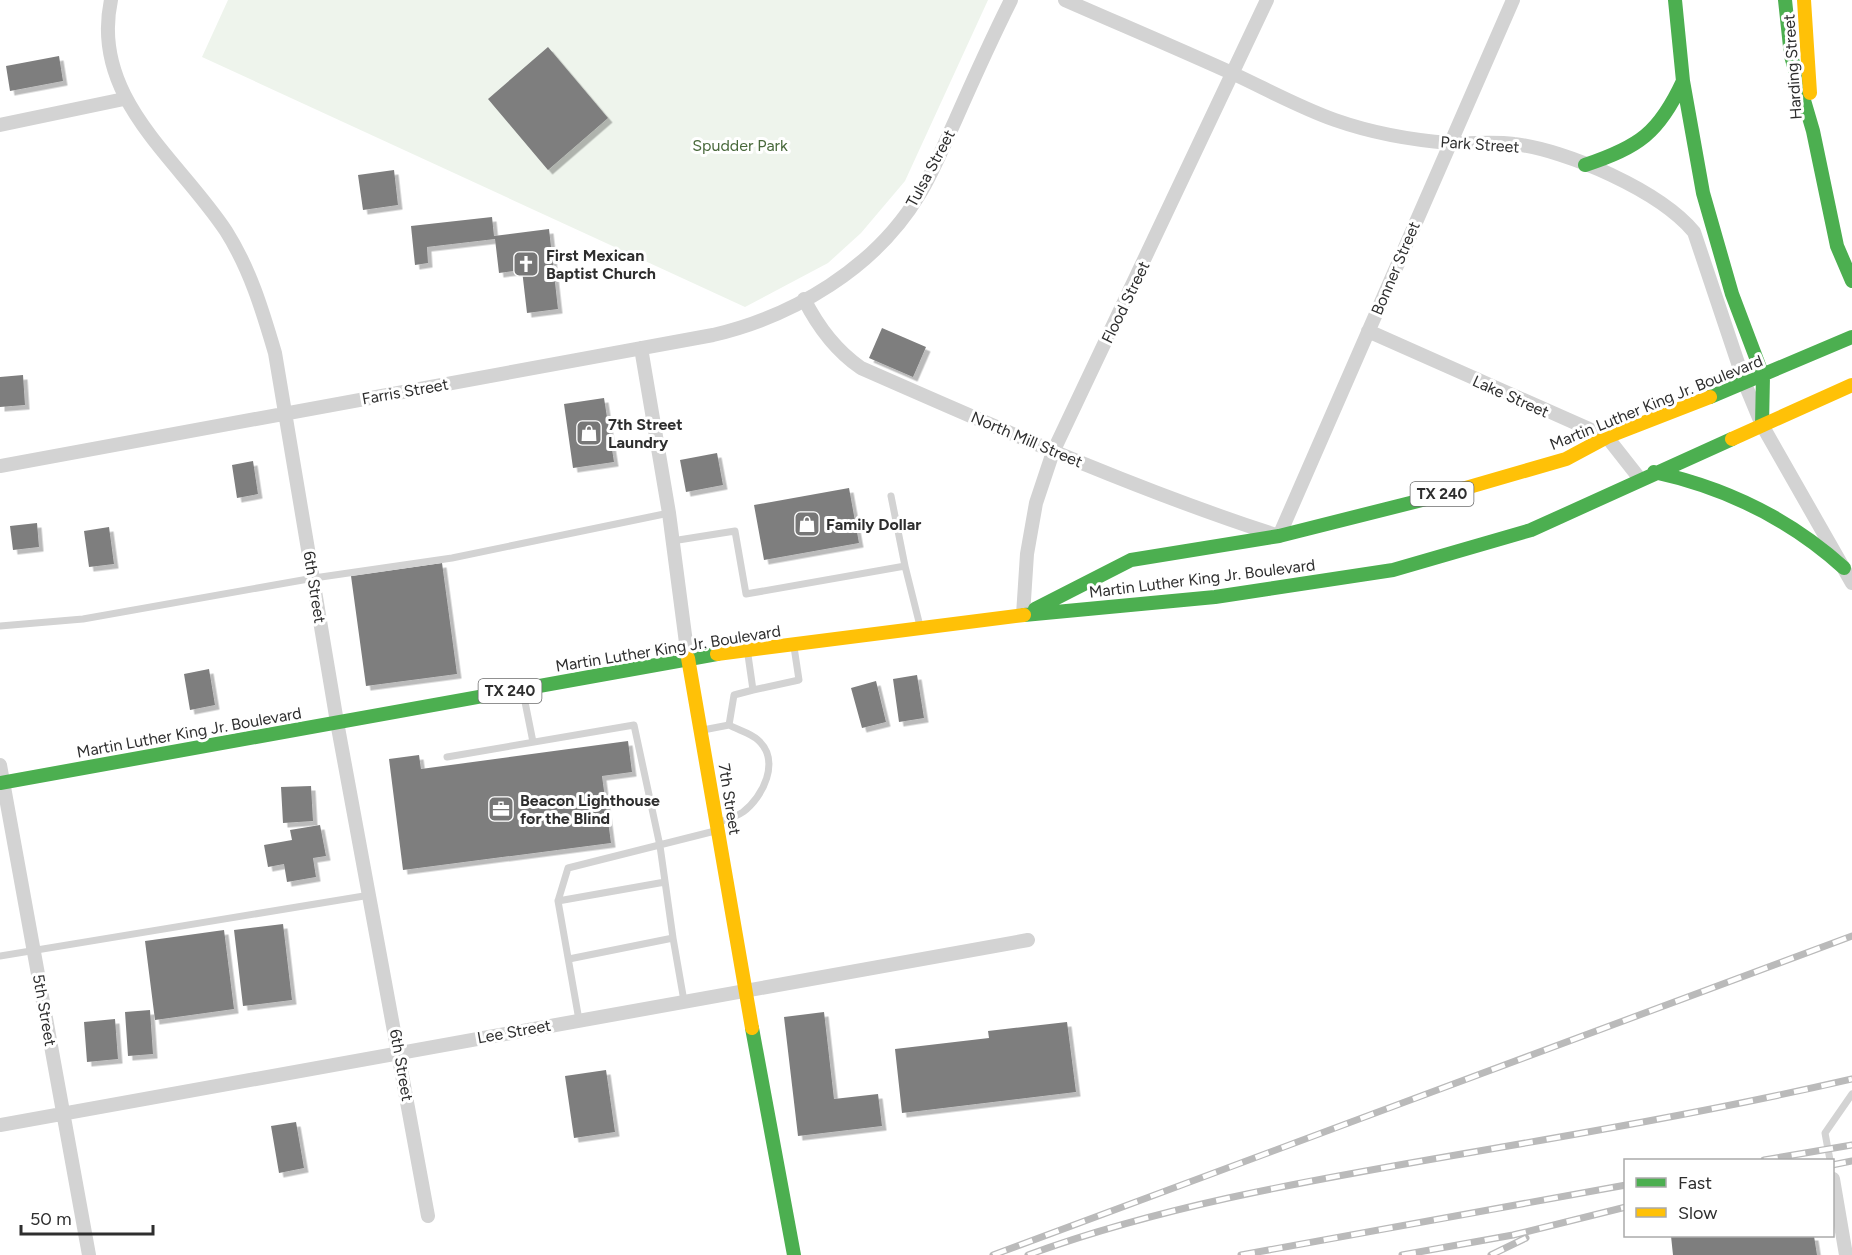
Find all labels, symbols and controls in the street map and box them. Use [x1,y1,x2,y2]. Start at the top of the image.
street label: Harding Street [1779,14,1806,120]
street label: Tulsa Street [902,126,959,210]
street label: Park Street [1440,132,1520,157]
park label: Spudder Park [692,136,788,155]
street label: Bonner Street [1367,219,1424,318]
place label: First Mexican Baptist Church [546,246,656,283]
church icon: First Mexican Baptist Church [511,249,541,279]
street label: Flood Street [1097,258,1153,346]
street label: Martin Luther King Jr. Boulevard [1547,351,1765,454]
street label: Lake Street [1470,371,1552,422]
street label: Farris Street [360,375,450,408]
street label: North Mill Street [968,407,1085,471]
place label: 7th Street Laundry [608,415,683,452]
shop icon: 7th Street Laundry [574,418,604,448]
road number: TX 240 [1410,482,1474,506]
shop icon: Family Dollar [792,509,822,539]
place label: Family Dollar [826,515,921,534]
street label: 6th Street [299,550,330,625]
street label: Martin Luther King Jr. Boulevard [1088,555,1316,602]
street label: Martin Luther King Jr. Boulevard [554,621,782,676]
road number: TX 240 [478,679,542,703]
street label: Martin Luther King Jr. Boulevard [75,703,303,762]
street label: 7th Street [714,762,745,836]
place label: Beacon Lighthouse for the Blind [520,791,660,828]
office icon: Beacon Lighthouse for the Blind [486,794,516,824]
street label: 5th Street [29,973,60,1048]
street label: Lee Street [476,1016,552,1047]
street label: 6th Street [386,1028,417,1103]
legend [1624,1159,1834,1237]
text: Fast [1678,1172,1712,1194]
scale bar [21,1198,153,1236]
text: Slow [1678,1202,1717,1224]
text: 50 m [30,1208,72,1230]

